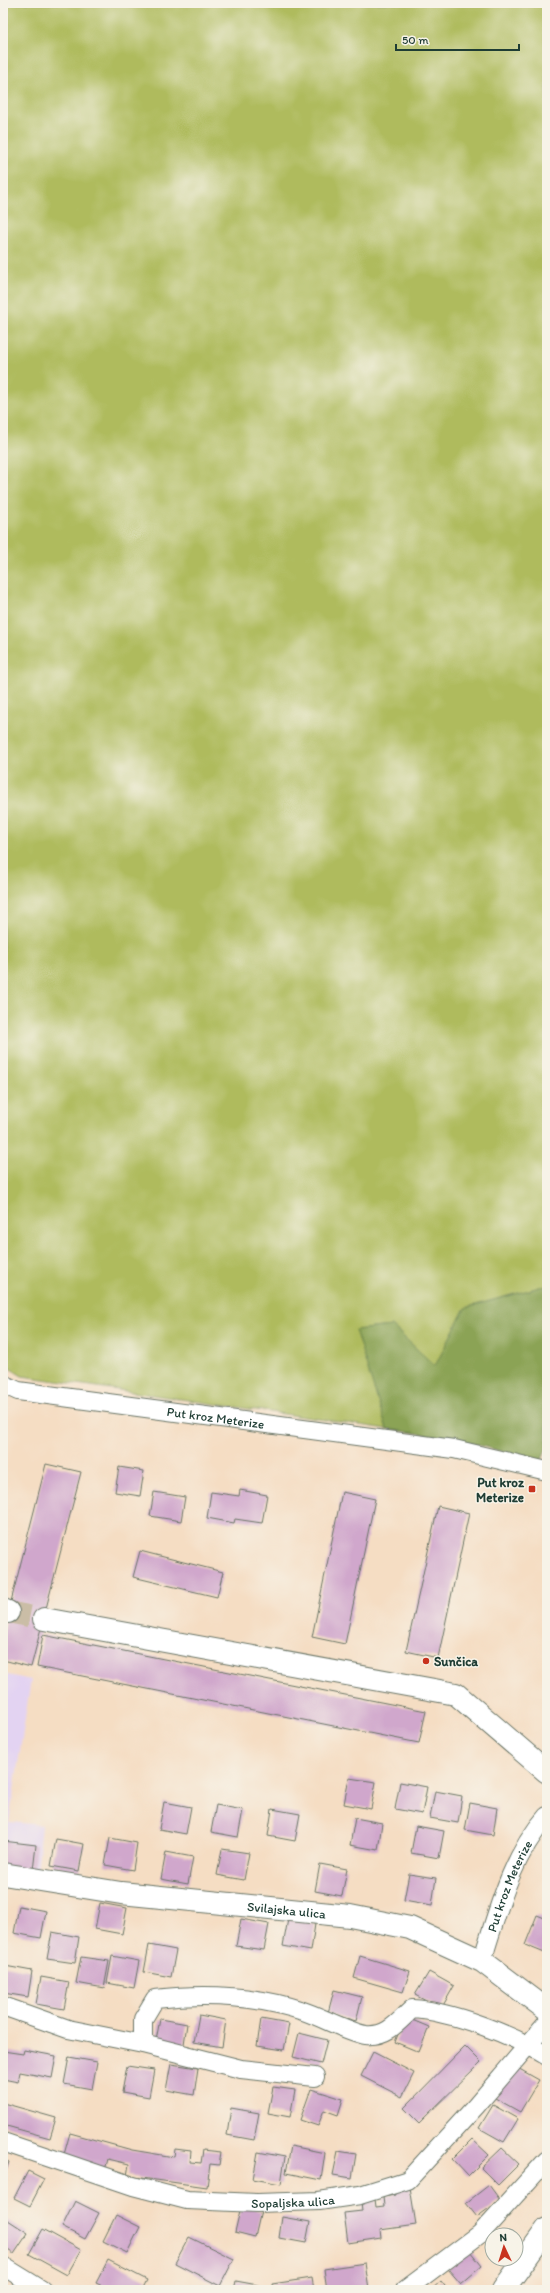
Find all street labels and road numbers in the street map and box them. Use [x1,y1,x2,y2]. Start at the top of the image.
street label: Put kroz Meterize [166,1403,265,1431]
street label: Put kroz Meterize [484,1837,535,1934]
street label: Svilajska ulica [247,1898,327,1921]
street label: Sopaljska ulica [251,2191,336,2211]

